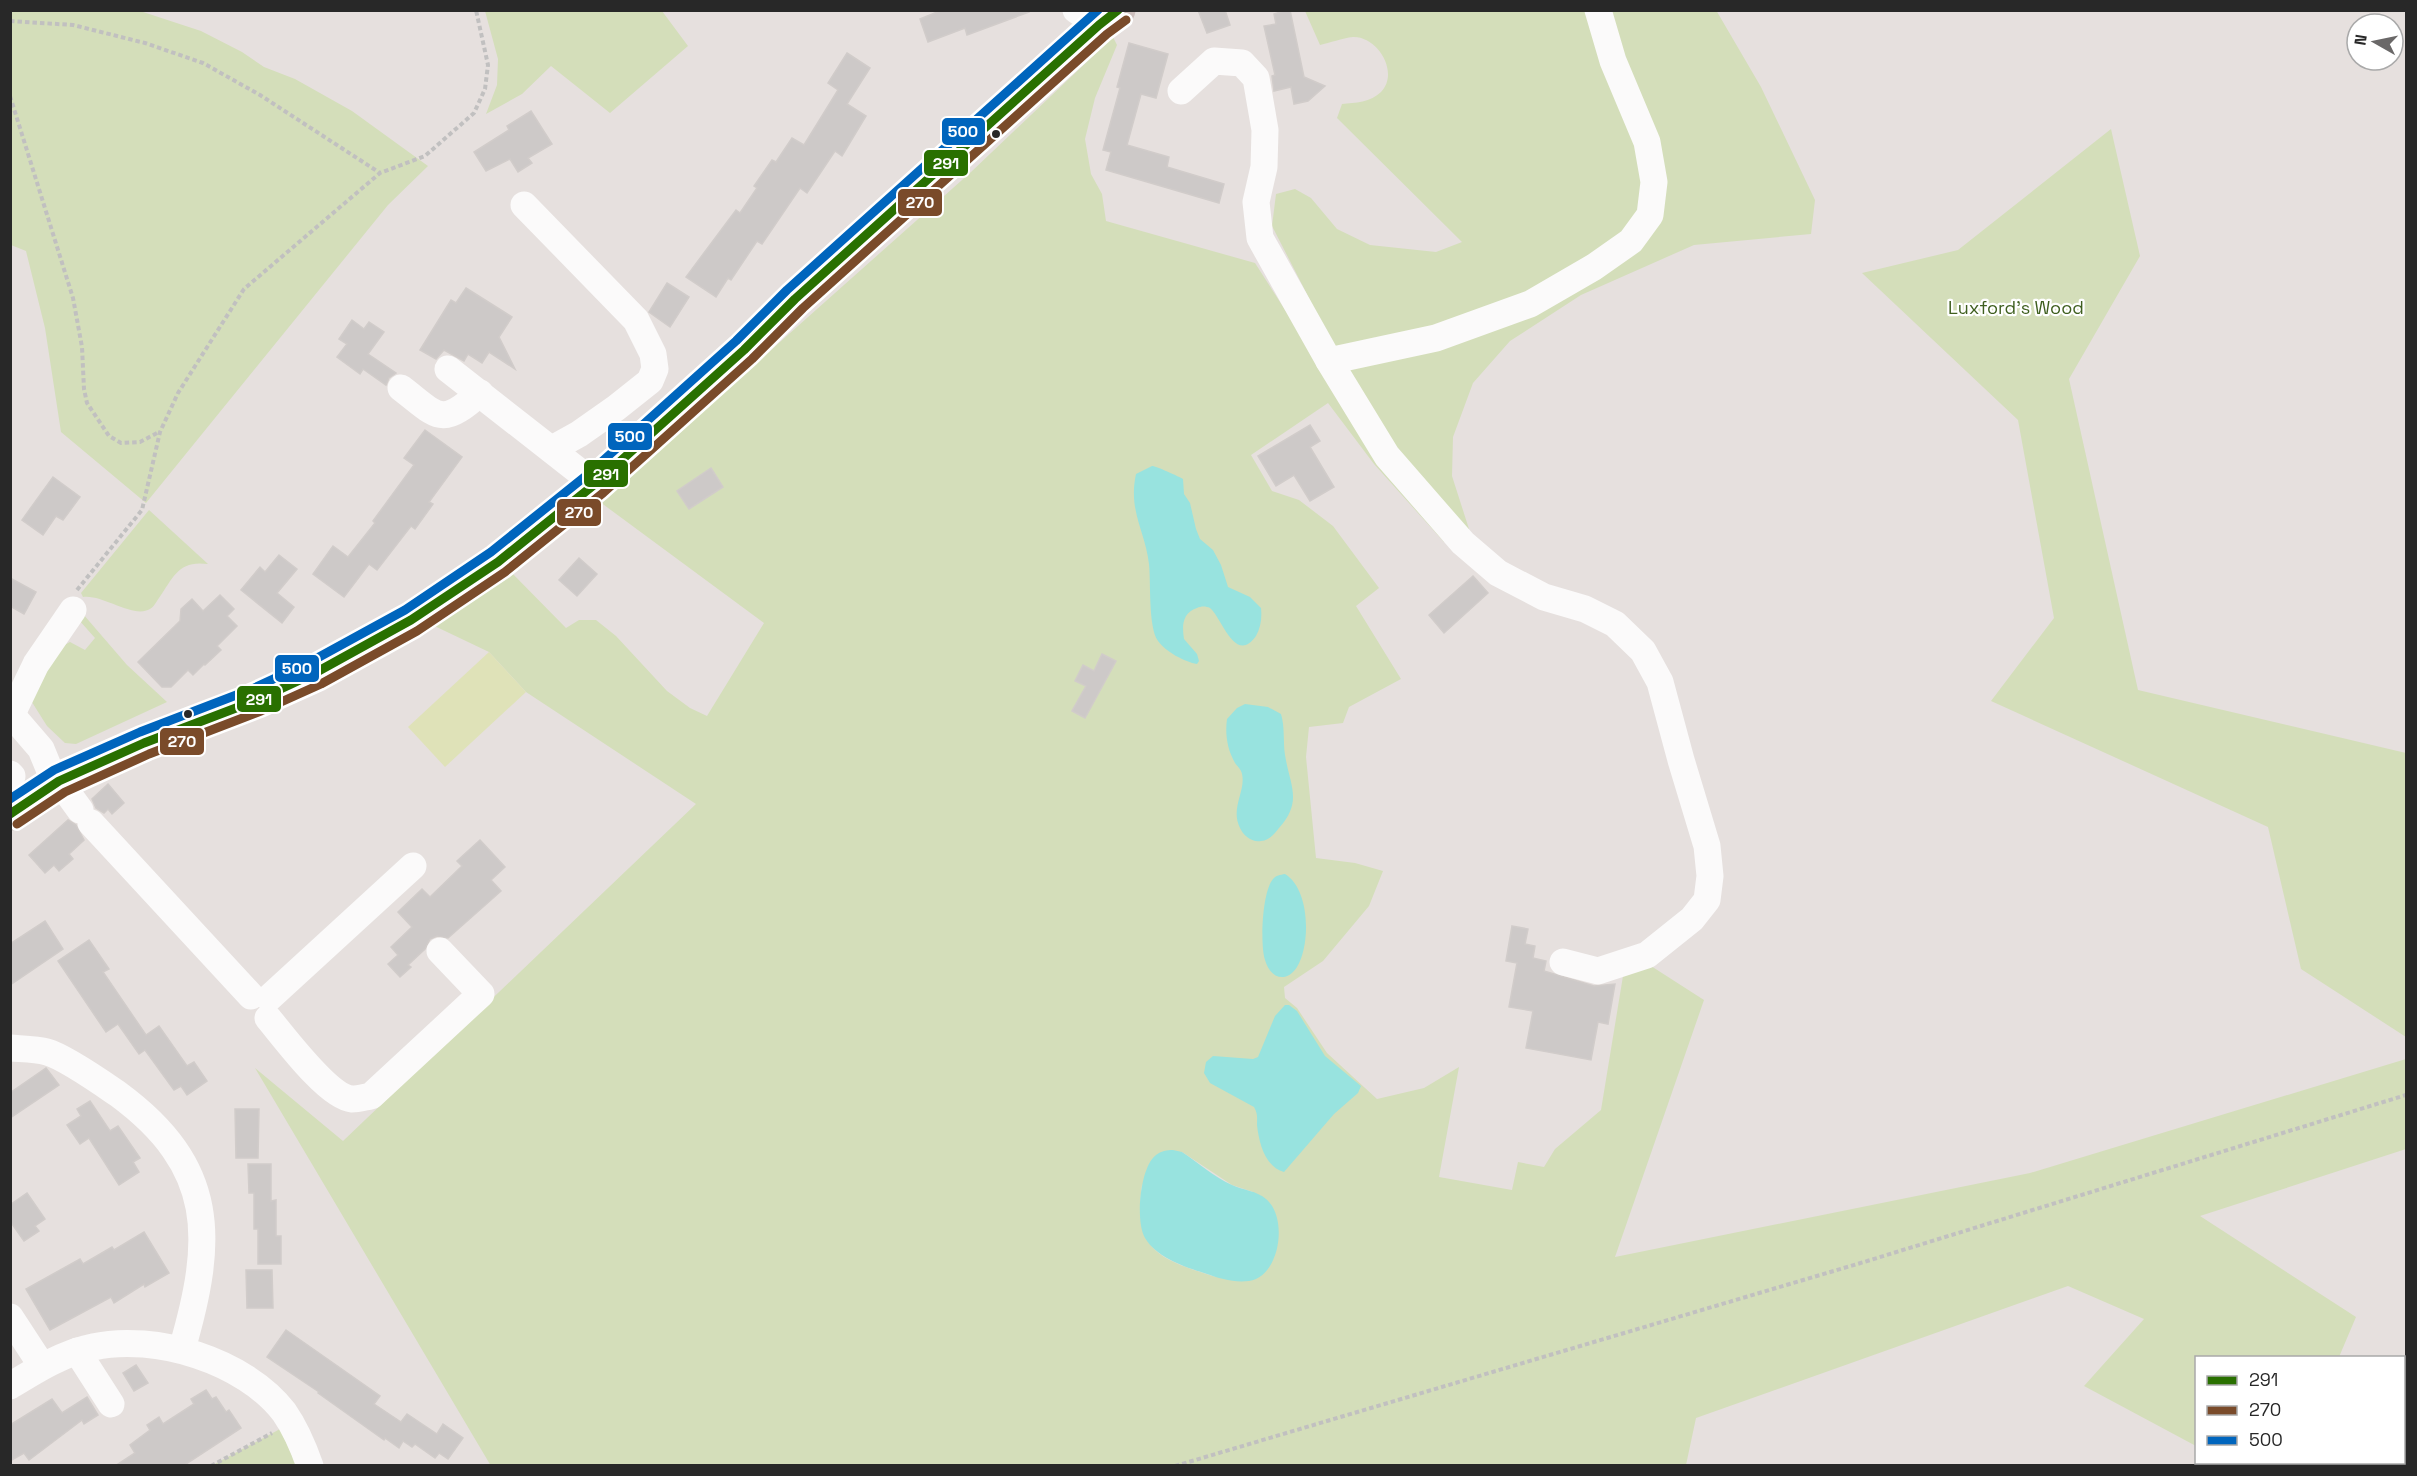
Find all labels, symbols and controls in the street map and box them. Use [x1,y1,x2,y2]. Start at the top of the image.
north arrow [2345,12,2405,72]
text: N [2349,33,2372,47]
line badge: 500 [941,117,986,146]
text: 500 [948,121,978,142]
unlabelled marker [990,128,1002,140]
line badge: 291 [923,149,969,177]
text: 291 [933,153,959,174]
line badge: 270 [897,188,943,217]
text: 270 [906,192,934,213]
park label: Luxford's Wood [1948,296,2084,319]
line badge: 500 [607,422,653,451]
text: 500 [615,426,645,447]
line badge: 291 [583,459,629,488]
text: 291 [593,464,619,485]
line badge: 270 [556,498,602,527]
text: 270 [565,502,593,523]
line badge: 500 [274,654,320,683]
text: 500 [282,658,312,679]
line badge: 291 [236,685,282,713]
text: 291 [246,689,272,710]
unlabelled marker [182,708,194,720]
line badge: 270 [159,727,205,756]
text: 270 [168,731,196,752]
legend [2195,1356,2405,1464]
text: 291 [2249,1368,2278,1391]
text: 270 [2249,1398,2281,1421]
text: 500 [2249,1428,2283,1451]

